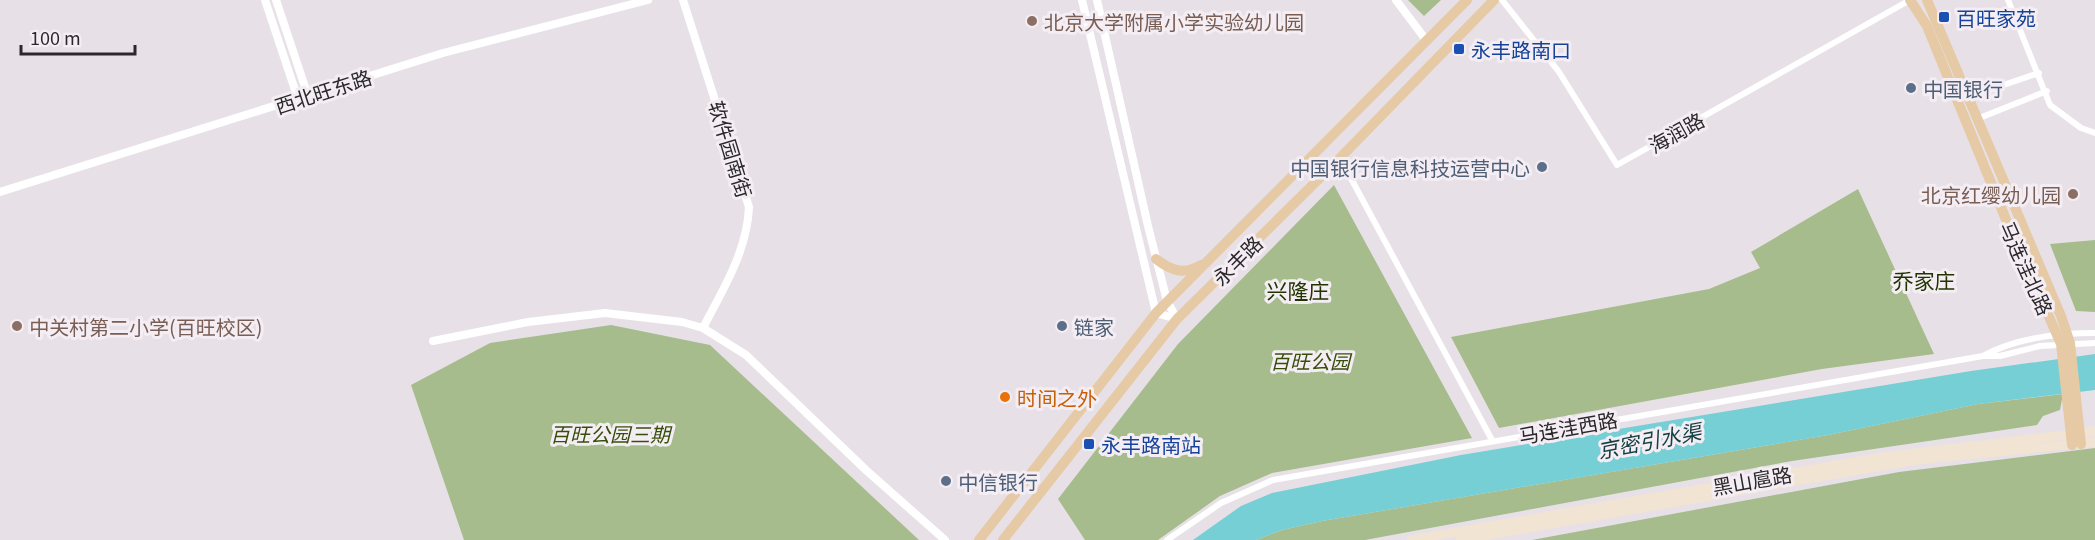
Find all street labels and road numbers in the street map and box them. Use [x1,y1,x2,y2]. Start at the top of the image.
street label: 西北旺东路 [271,62,375,120]
street label: 软件园南街 [703,97,759,201]
street label: 海润路 [1643,105,1709,159]
street label: 马连洼北路 [1993,216,2061,320]
street label: 永丰路 [1206,229,1268,291]
street label: 马连洼西路 [1516,404,1620,450]
street label: 黑山扈路 [1710,459,1794,501]

